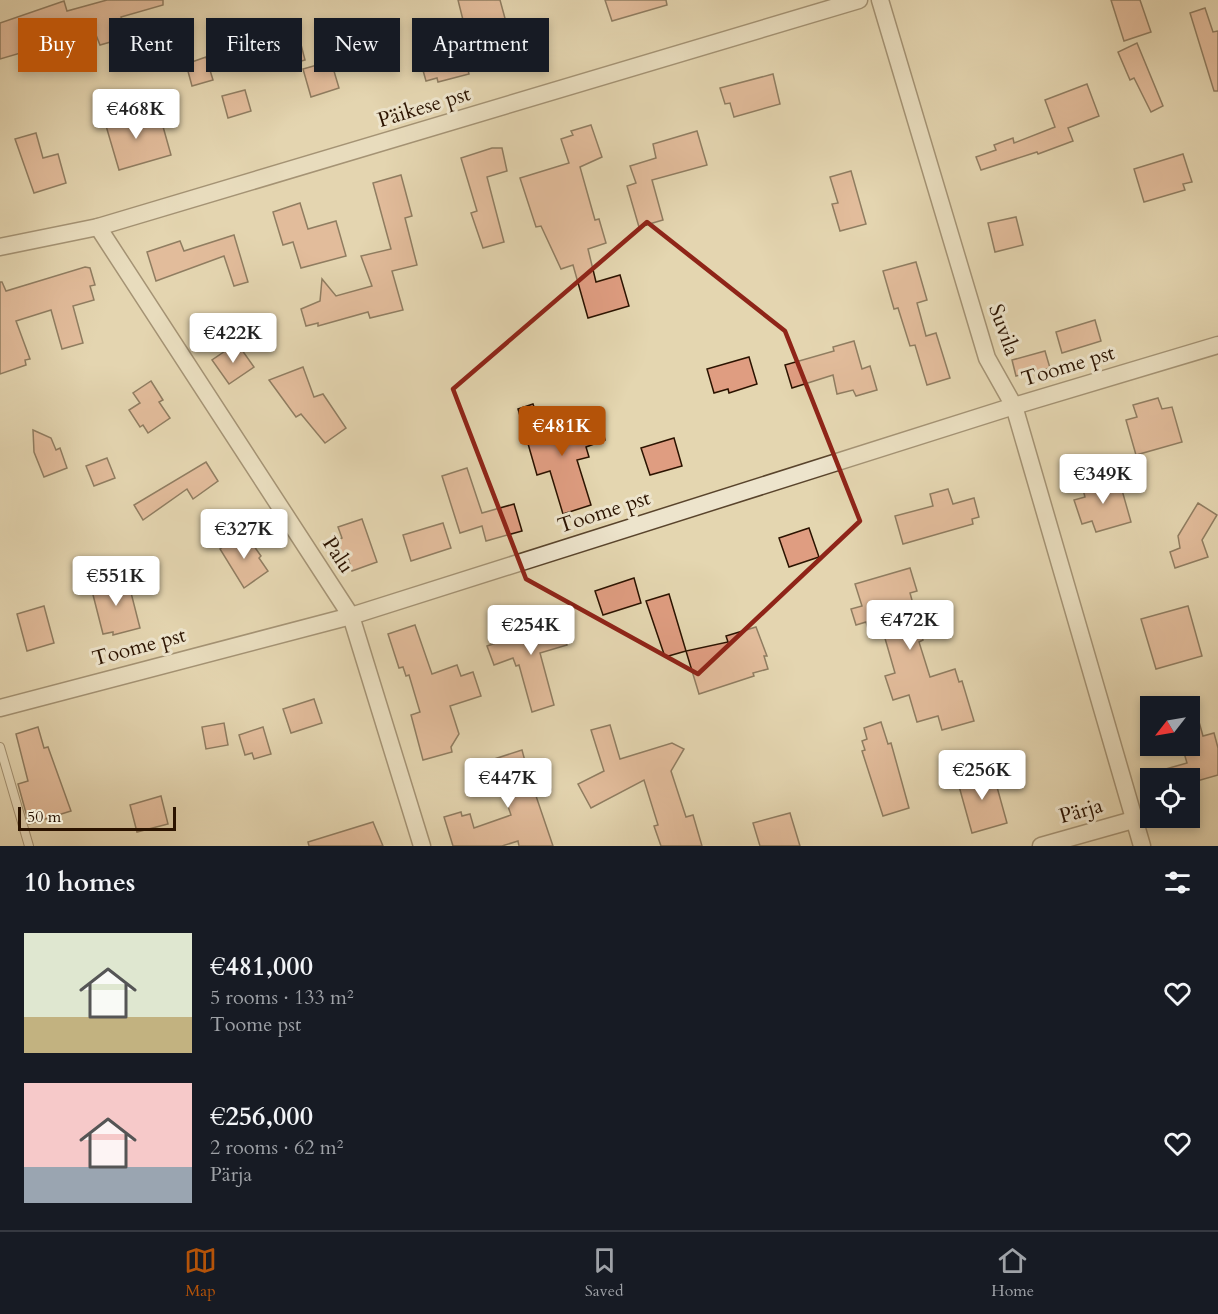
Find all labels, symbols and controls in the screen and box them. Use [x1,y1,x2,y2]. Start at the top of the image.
chip: Buy [18,18,97,72]
chip: Rent [109,18,194,72]
chip: Filters [206,18,302,72]
chip: New [314,18,400,72]
chip: Apartment [412,18,549,72]
street label: Päikese pst [374,79,474,135]
pin: €468K [94,89,178,140]
text: €468K [107,95,165,122]
street label: Suvila [981,300,1027,360]
pin: €422K [191,313,275,364]
text: €422K [204,319,262,346]
street label: Toome pst [1018,338,1118,394]
pin: €481K [520,406,604,457]
text: €481K [533,412,591,439]
pin: €349K [1061,454,1145,505]
text: €349K [1074,460,1132,487]
street label: Toome pst [554,483,654,541]
pin: €327K [202,509,286,560]
text: €327K [215,515,273,542]
street label: Palu [315,531,361,579]
pin: €551K [74,556,158,607]
text: €551K [87,562,145,589]
pin: €472K [868,600,952,651]
pin: €254K [489,605,573,656]
text: €472K [881,606,939,633]
text: €254K [502,611,560,638]
street label: Toome pst [89,620,189,673]
north arrow [1140,696,1200,756]
map controls [1140,696,1200,828]
pin: €256K [940,750,1024,801]
text: €256K [953,756,1011,783]
pin: €447K [466,758,550,809]
text: €447K [479,764,537,791]
button: locate [1140,768,1200,828]
street label: Pärja [1056,791,1106,831]
scale bar [18,804,176,832]
text: 50 m [27,806,61,828]
text: 10 homes [24,865,135,900]
icon: filters [1161,866,1194,899]
text: €481,000 [210,949,313,984]
icon: home [72,957,144,1029]
icon: heart [1161,977,1194,1010]
text: 5 rooms · 133 m² [210,984,354,1011]
text: Toome pst [210,1011,301,1038]
text: €256,000 [210,1099,313,1134]
icon: home [72,1107,144,1179]
icon: heart [1161,1127,1194,1160]
text: 2 rooms · 62 m² [210,1134,343,1161]
text: Pärja [210,1161,252,1188]
tab: Map [184,1244,217,1302]
tab: Saved [585,1244,623,1302]
tab: Home [991,1244,1034,1302]

